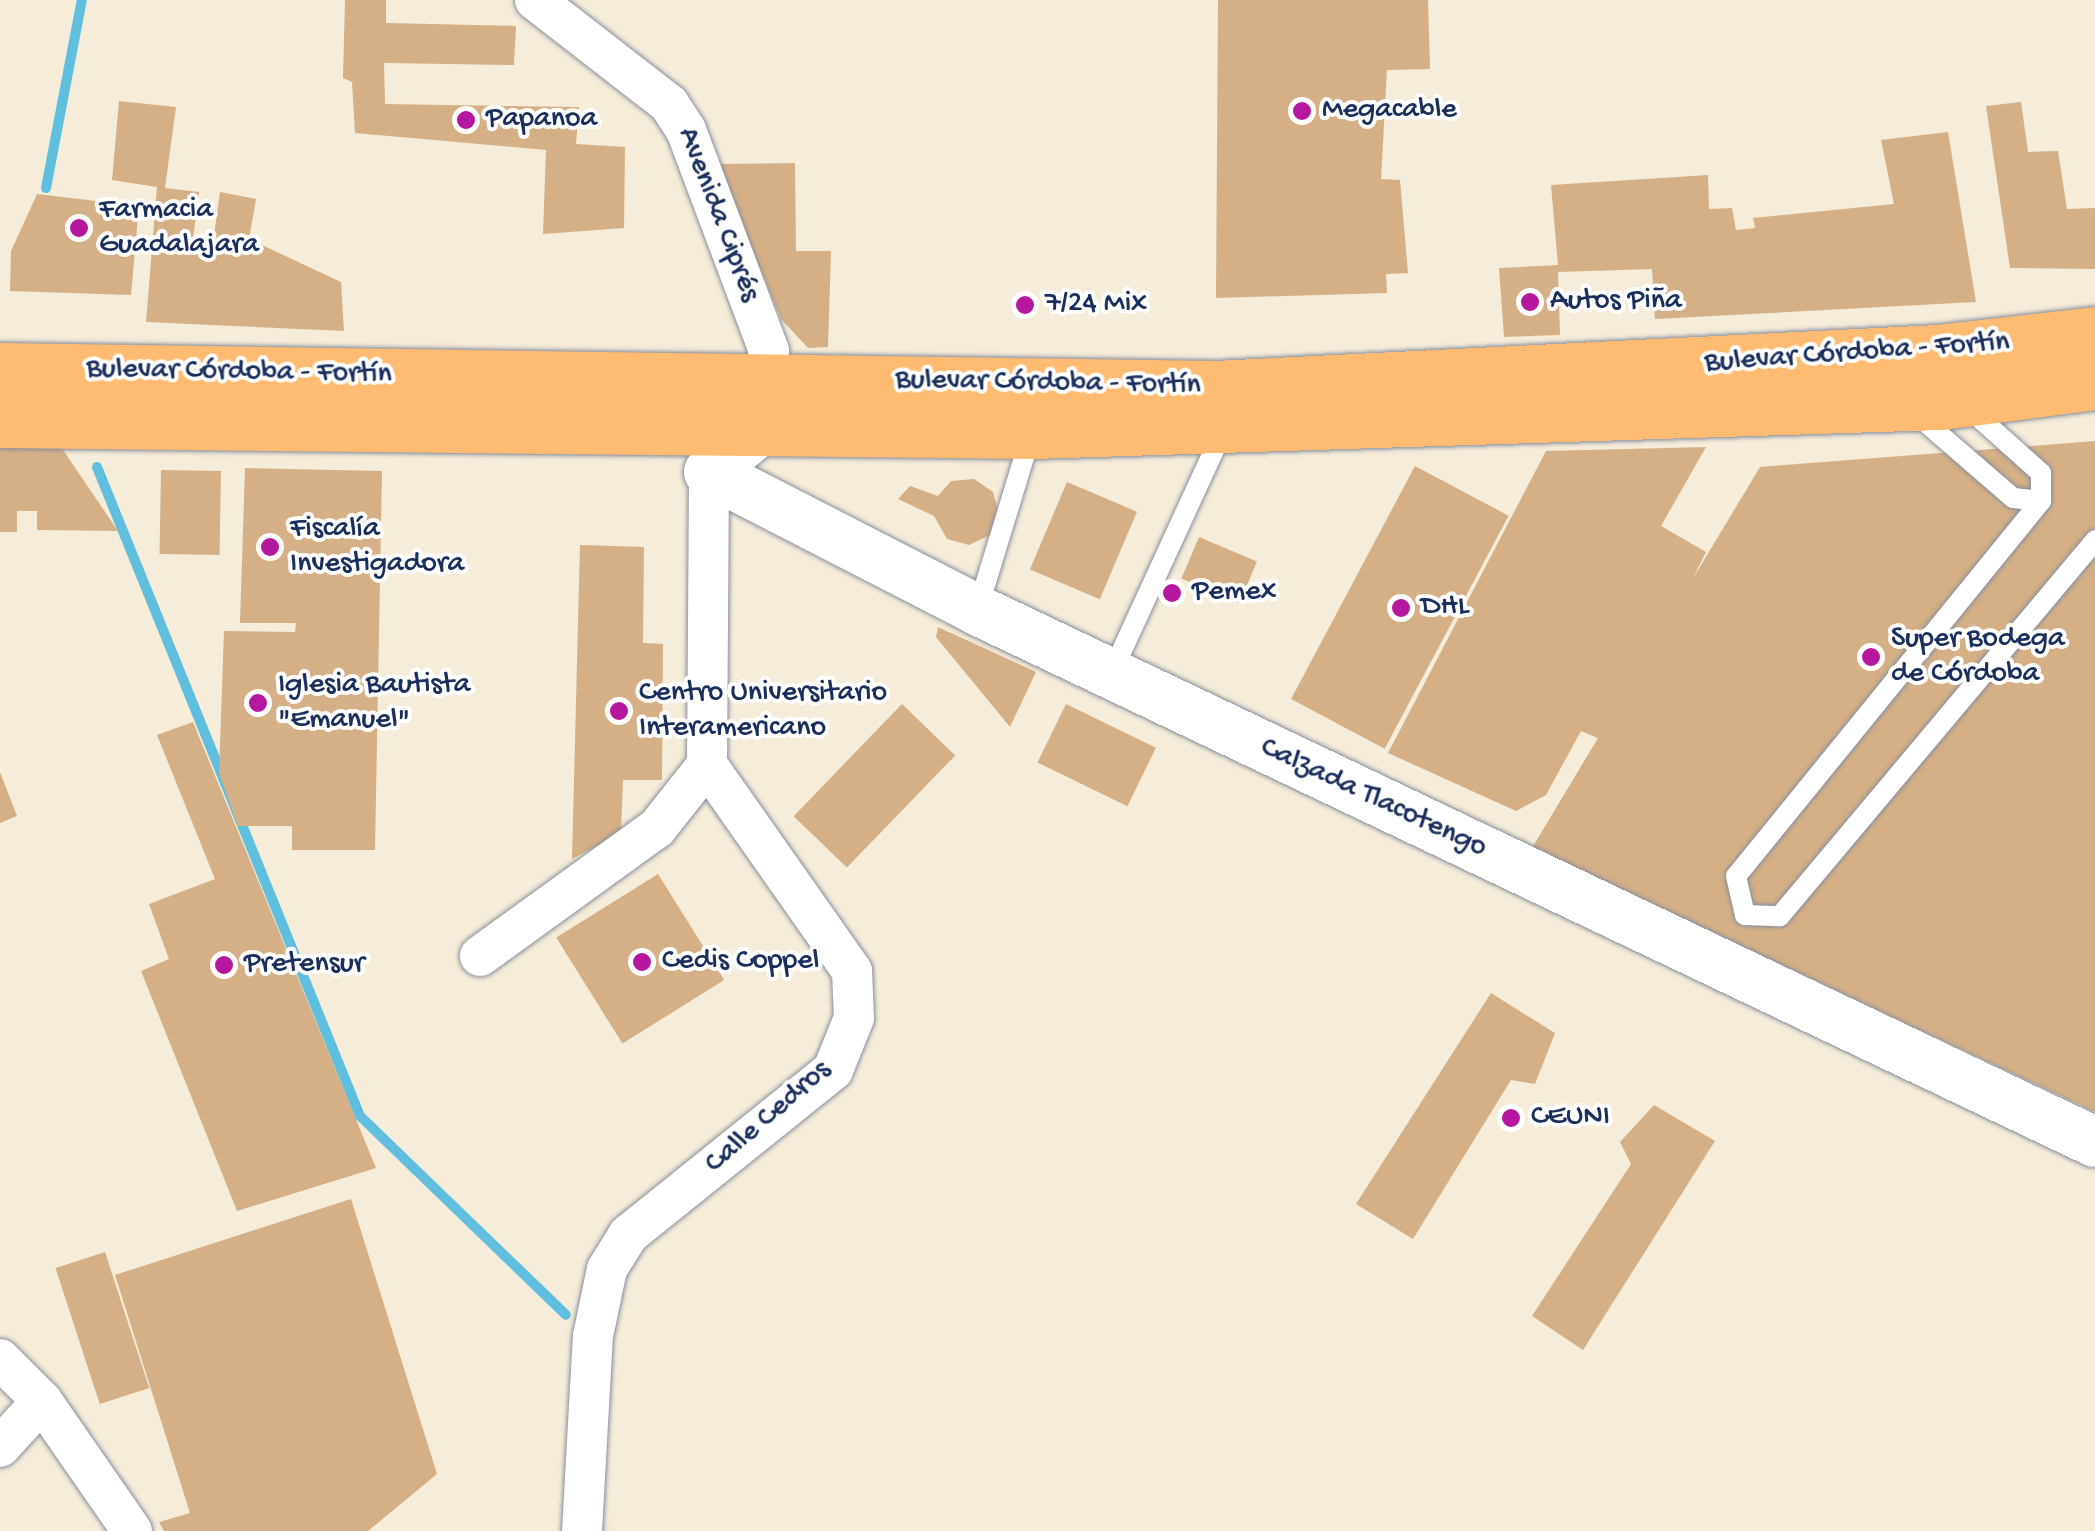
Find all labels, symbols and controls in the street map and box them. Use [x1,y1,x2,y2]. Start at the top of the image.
place label: Megacable [1322,93,1457,129]
marker: Megacable [1291,100,1313,122]
place label: Papanoa [486,102,597,138]
marker: Papanoa [455,109,477,131]
street label: Avenida Ciprés [667,123,767,307]
place label: Farmacia Guadalajara [99,193,259,264]
marker: Farmacia Guadalajara [68,217,90,239]
place label: Autos Piña [1550,284,1682,320]
place label: 7/24 Mix [1045,287,1147,323]
marker: Autos Piña [1519,291,1541,313]
marker: 7/24 Mix [1014,294,1036,316]
street label: Bulevar Córdoba - Fortín [1703,325,2011,383]
street label: Bulevar Córdoba - Fortín [86,352,392,394]
street label: Bulevar Córdoba - Fortín [895,363,1201,405]
place label: Fiscalía Investigadora [290,512,464,582]
marker: Fiscalía Investigadora [259,536,281,558]
place label: Pemex [1192,575,1277,611]
marker: Pemex [1161,582,1183,604]
place label: DHL [1421,590,1469,626]
marker: DHL [1390,597,1412,619]
place label: Super Bodega de Córdoba [1891,622,2065,692]
marker: Super Bodega de Córdoba [1860,646,1882,668]
place label: Iglesia Bautista "Emanuel" [278,668,470,738]
place label: Centro Universitario Interamericano [639,676,887,746]
marker: Iglesia Bautista "Emanuel" [247,692,269,714]
marker: Centro Universitario Interamericano [608,700,630,722]
street label: Calzada Tlacotengo [1254,731,1492,867]
place label: Cedis Coppel [662,944,819,980]
place label: Pretensur [244,947,364,983]
marker: Cedis Coppel [631,951,653,973]
marker: Pretensur [213,954,235,976]
street label: Calle Cedros [699,1053,839,1183]
place label: CEUNI [1531,1100,1610,1136]
marker: CEUNI [1500,1107,1522,1129]

